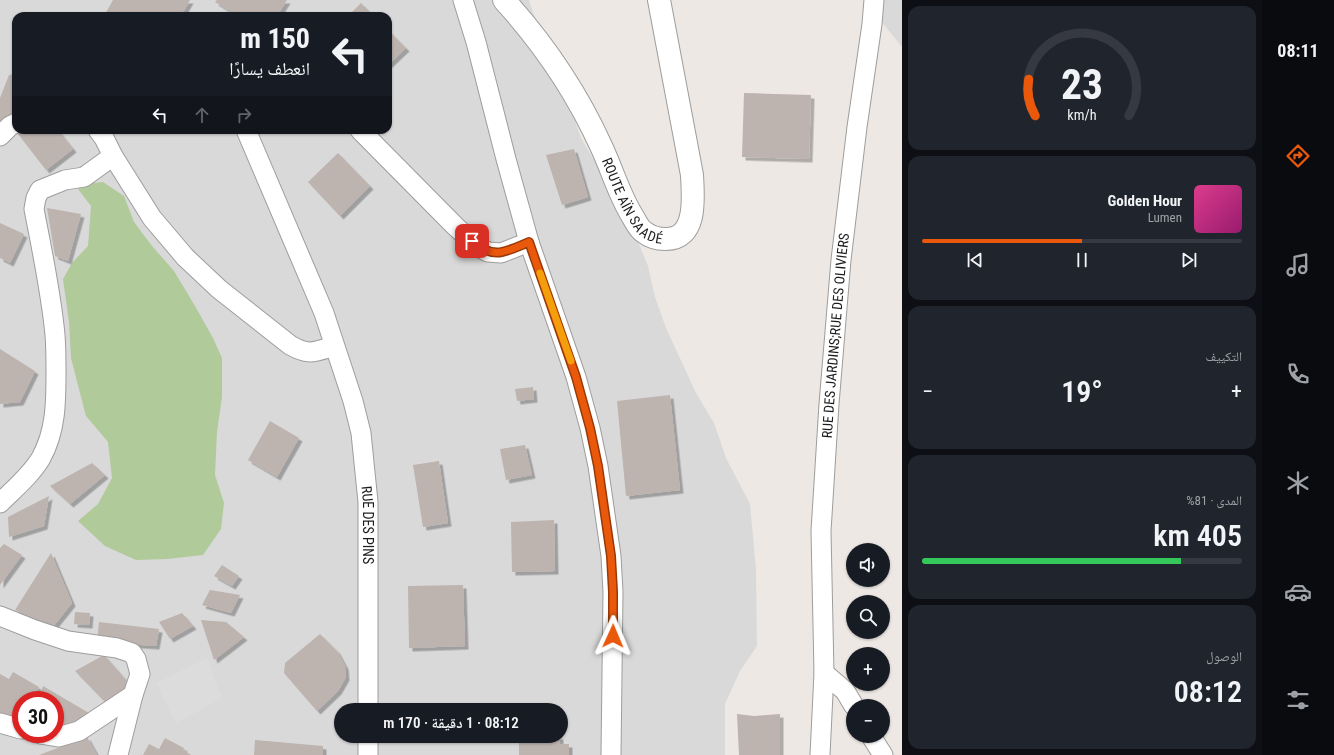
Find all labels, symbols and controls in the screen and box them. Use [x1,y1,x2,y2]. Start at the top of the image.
text: 150 m [240,22,310,55]
icon: left [324,28,376,80]
text: 08:11 [1277,40,1319,61]
text: انعطف يسارًا [229,58,310,79]
text: 23 [1061,60,1103,109]
icon: left [149,104,171,126]
icon: ahead [191,104,213,126]
icon: right [233,104,255,126]
text: km/h [1067,106,1097,122]
icon: directions [1284,142,1312,170]
street label: ROUTE AÏN SAADÉ [599,155,664,247]
text: Golden Hour [1108,192,1182,210]
text: Lumen [1148,210,1182,225]
pin [455,224,489,258]
icon: arrive [461,230,483,252]
street label: RUE DES JARDINS;RUE DES OLIVIERS [819,232,852,439]
icon: previous [964,249,986,271]
icon: pause [1071,249,1093,271]
icon: next [1178,249,1200,271]
icon: music [1284,251,1312,279]
text: التكييف [1206,349,1242,364]
icon: phone [1284,360,1312,388]
text: 19° [1061,374,1103,409]
text: − [922,379,933,404]
text: + [1231,379,1242,404]
icon: climate [1284,469,1312,497]
street label: RUE DES PINS [358,485,376,564]
text: المدى · 81% [1186,493,1242,508]
text: 405 km [1153,518,1242,553]
map controls [846,543,890,743]
button: sound [846,543,890,587]
icon: car [1284,578,1312,606]
button: search [846,595,890,639]
position arrow [592,615,634,657]
button: + [846,647,890,691]
text: الوصول [1206,649,1242,664]
text: 08:12 [1174,674,1242,709]
icon: filters [1284,686,1312,714]
speed limit sign: 30 [12,691,64,743]
button: − [846,699,890,743]
text: 08:12 · 1 دقيقة · 170 m [383,714,519,732]

